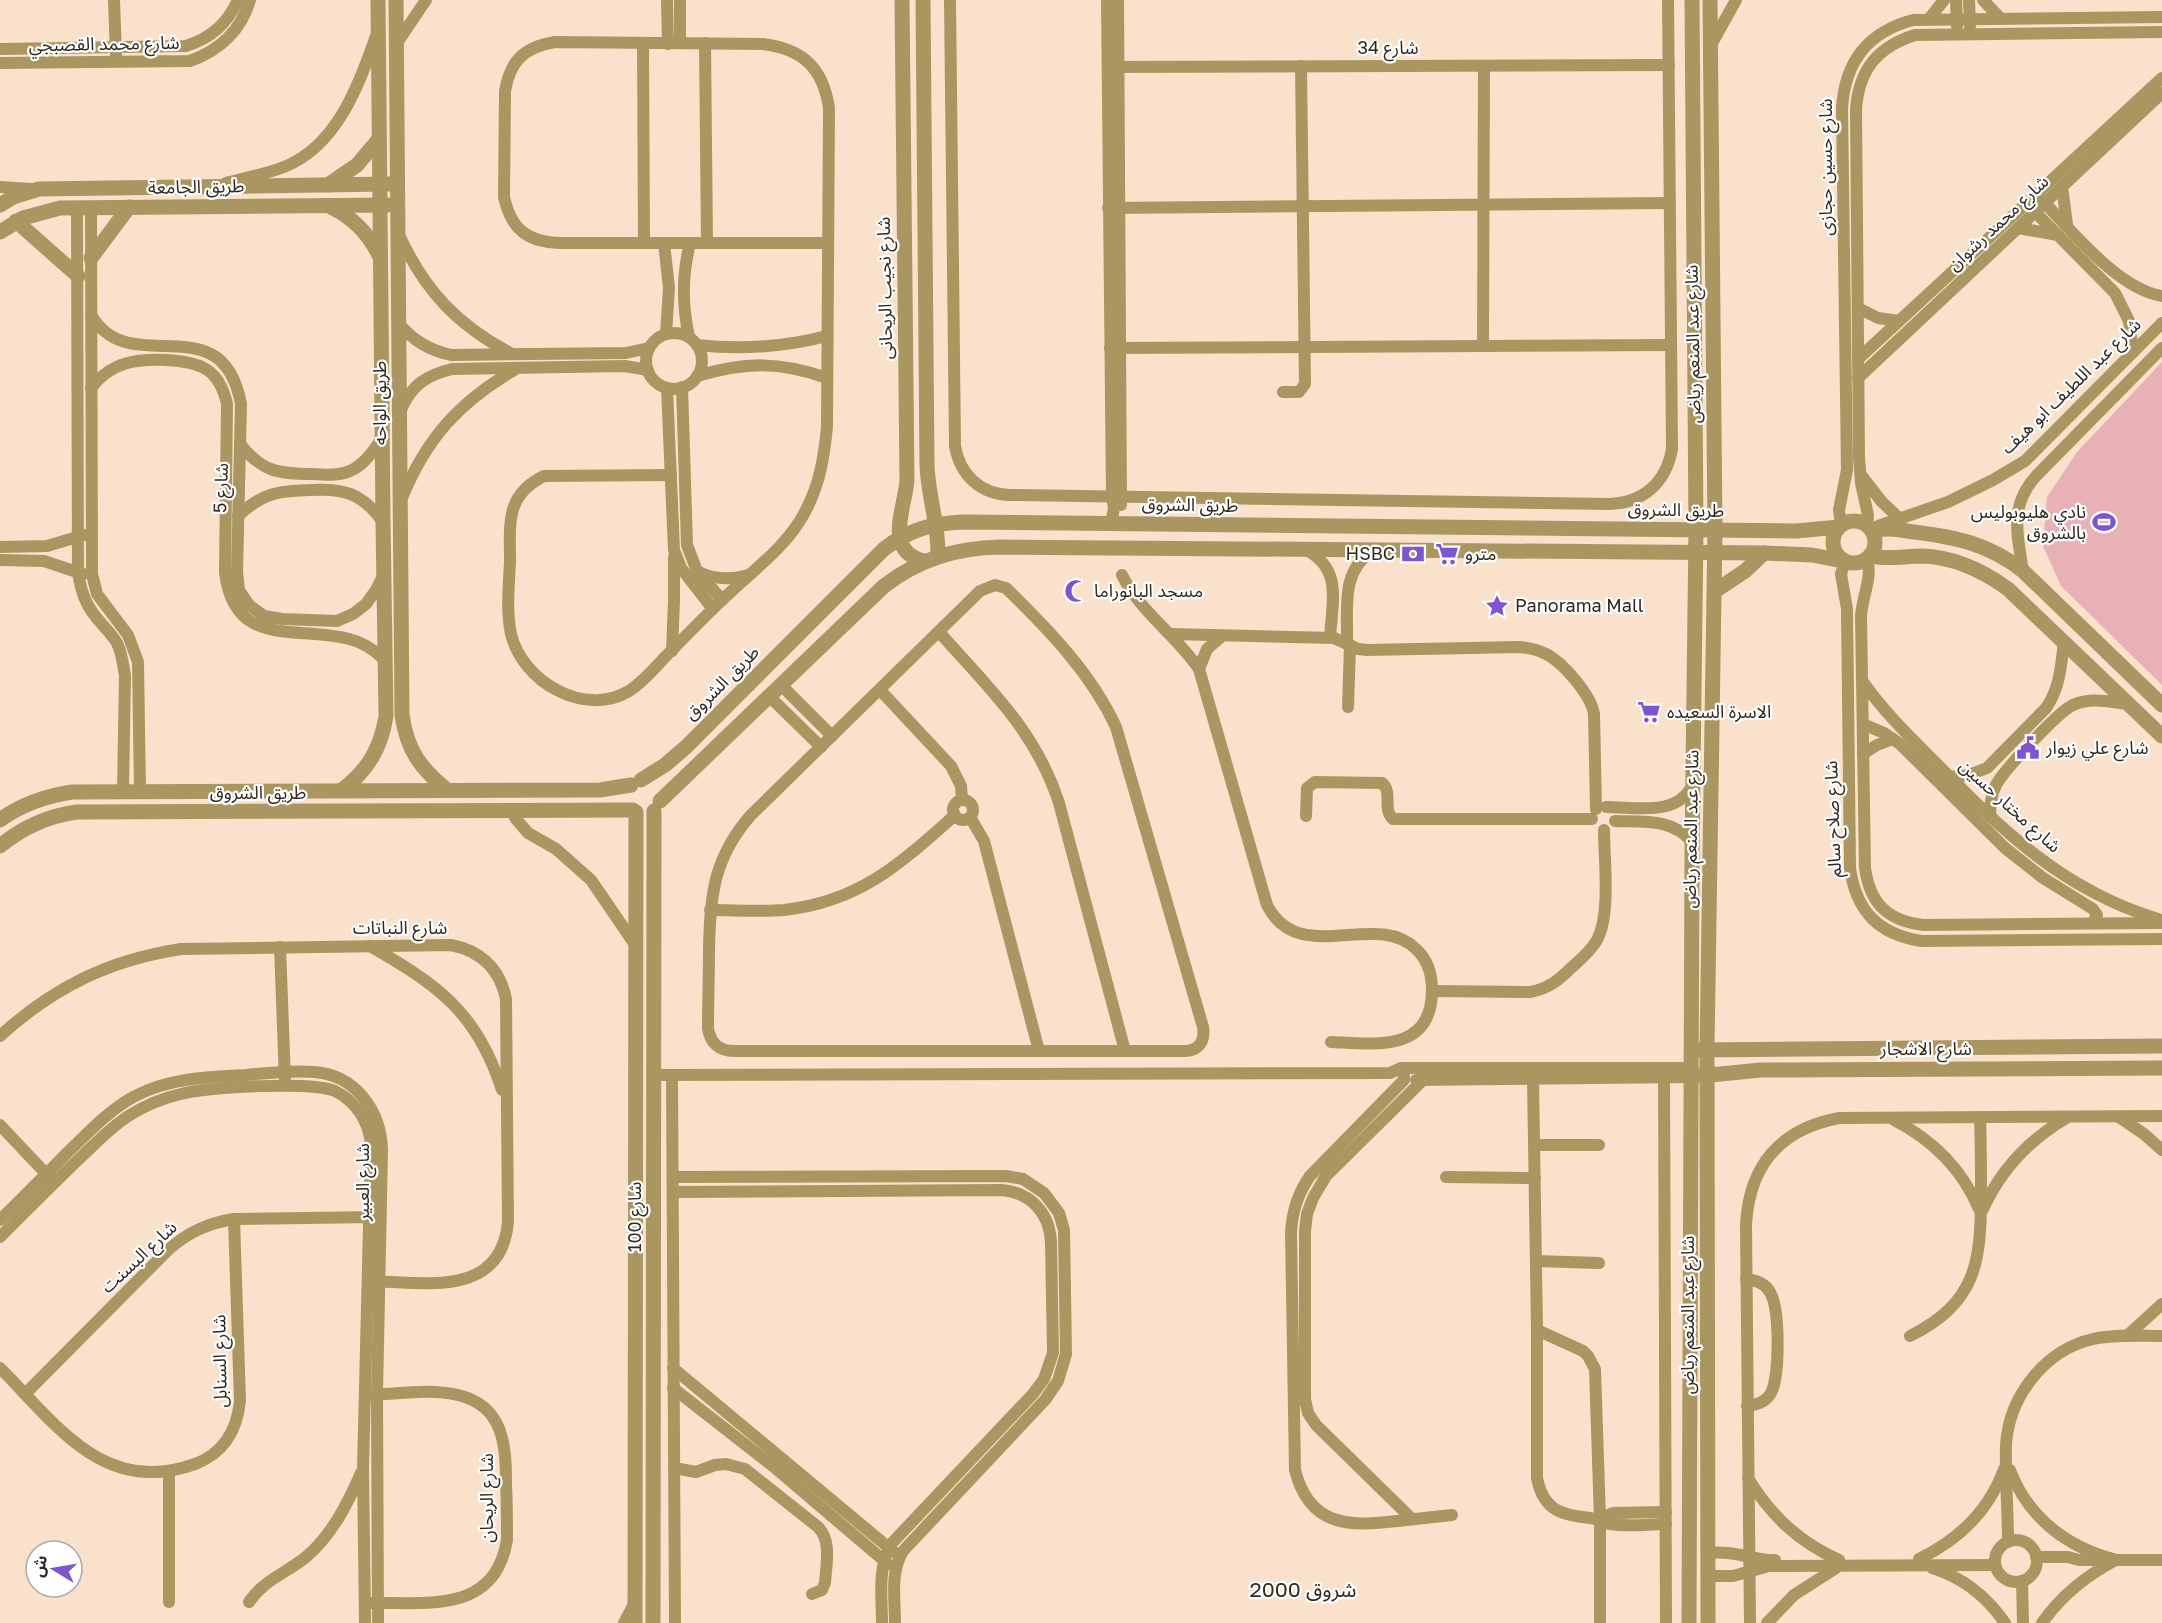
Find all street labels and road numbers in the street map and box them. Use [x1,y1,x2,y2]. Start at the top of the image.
street label: شارع محمد القصبجي [28,31,180,59]
street label: شارع 34 [1357,36,1419,62]
street label: شارع حسين حجازى [1814,98,1840,236]
street label: شارع محمد رشوان [1942,170,2055,278]
street label: طريق الجامعة [148,174,244,199]
street label: شارع نجيب الريحانى [872,217,900,359]
street label: شارع عبد المنعم رياض [1680,264,1708,424]
street label: شارع عبد اللطيف ابو هيف [1996,313,2148,461]
street label: طريق الواحه [368,361,391,445]
street label: شارع 5 [208,463,236,513]
street label: طريق الشروق [1142,492,1238,517]
street label: طريق الشروق [1628,497,1724,522]
street label: طريق الشروق [679,640,764,725]
street label: شارع عبد المنعم رياض [1678,749,1706,909]
street label: شارع مختار حسين [1953,754,2066,860]
street label: شارع صلاح سالم [1819,760,1849,878]
street label: طريق الشروق [210,781,306,804]
street label: شارع النباتات [353,916,447,942]
street label: شارع الاشجار [1879,1037,1972,1063]
street label: شارع العبير [351,1143,377,1222]
street label: شارع 100 [623,1182,649,1252]
street label: شارع البسنت [96,1216,184,1300]
street label: شارع عبد المنعم رياض [1676,1236,1702,1394]
street label: شارع السنابل [207,1314,235,1408]
street label: شارع الريحان [475,1453,501,1543]

